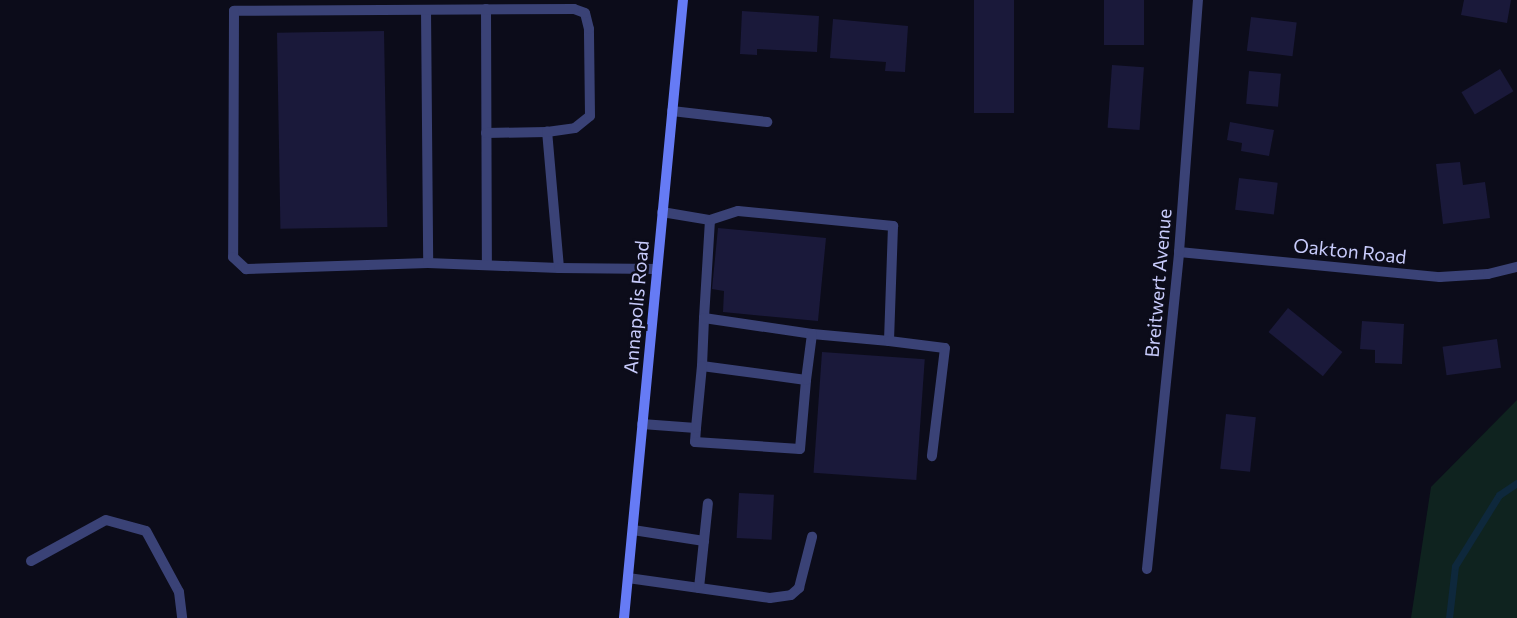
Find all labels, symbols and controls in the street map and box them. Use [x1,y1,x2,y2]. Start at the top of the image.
street label: Breitwert Avenue [1140,208,1176,358]
street label: Oakton Road [1292,234,1408,268]
street label: Annapolis Road [619,239,653,375]

